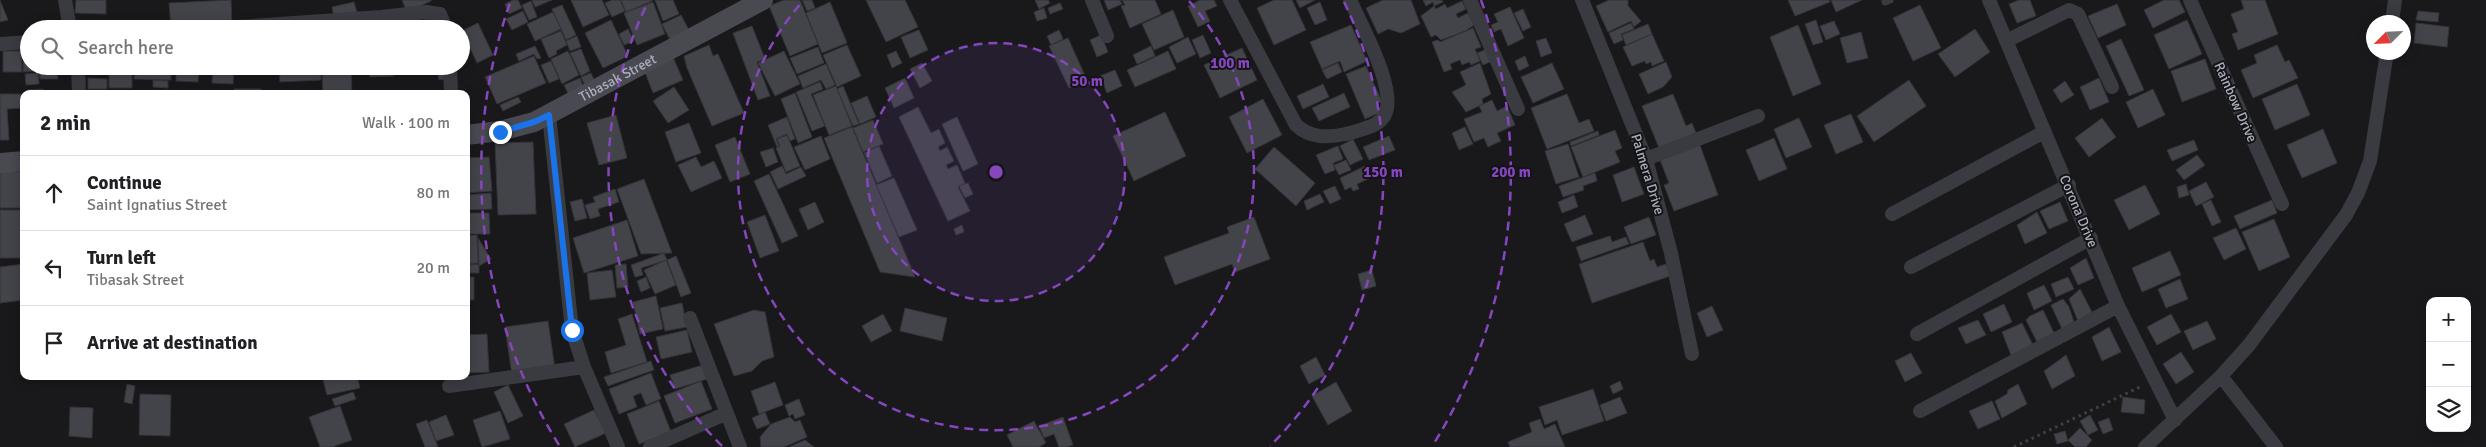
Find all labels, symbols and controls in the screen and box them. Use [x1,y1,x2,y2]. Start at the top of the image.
north arrow [2366,15,2411,60]
search box [20,20,470,75]
icon: search [38,34,66,62]
text: Search here [78,36,174,60]
street label: Tibasak Street [576,50,659,105]
text: 100 m [1210,54,1250,72]
street label: Rainbow Drive [2210,60,2261,145]
text: 50 m [1071,72,1103,90]
text: 2 min [40,110,91,136]
text: Walk · 100 m [362,113,450,133]
route end [489,121,512,144]
street label: Palmera Drive [1627,132,1668,217]
centre of rings [987,163,1005,181]
text: 150 m [1363,163,1403,181]
text: 200 m [1491,163,1531,181]
text: Continue [87,171,162,195]
street label: Corona Drive [2056,172,2101,250]
icon: ahead [40,179,68,207]
text: 80 m [416,183,450,203]
text: Saint Ignatius Street [87,195,227,215]
text: Turn left [87,246,156,270]
icon: left [40,254,68,282]
text: 20 m [416,258,450,278]
text: Tibasak Street [87,270,184,290]
map controls [2426,297,2471,432]
button: + [2426,297,2471,342]
route start [561,319,584,342]
icon: arrive [40,329,68,357]
text: Arrive at destination [87,331,258,355]
button: − [2426,342,2471,387]
button: layers [2426,387,2471,432]

